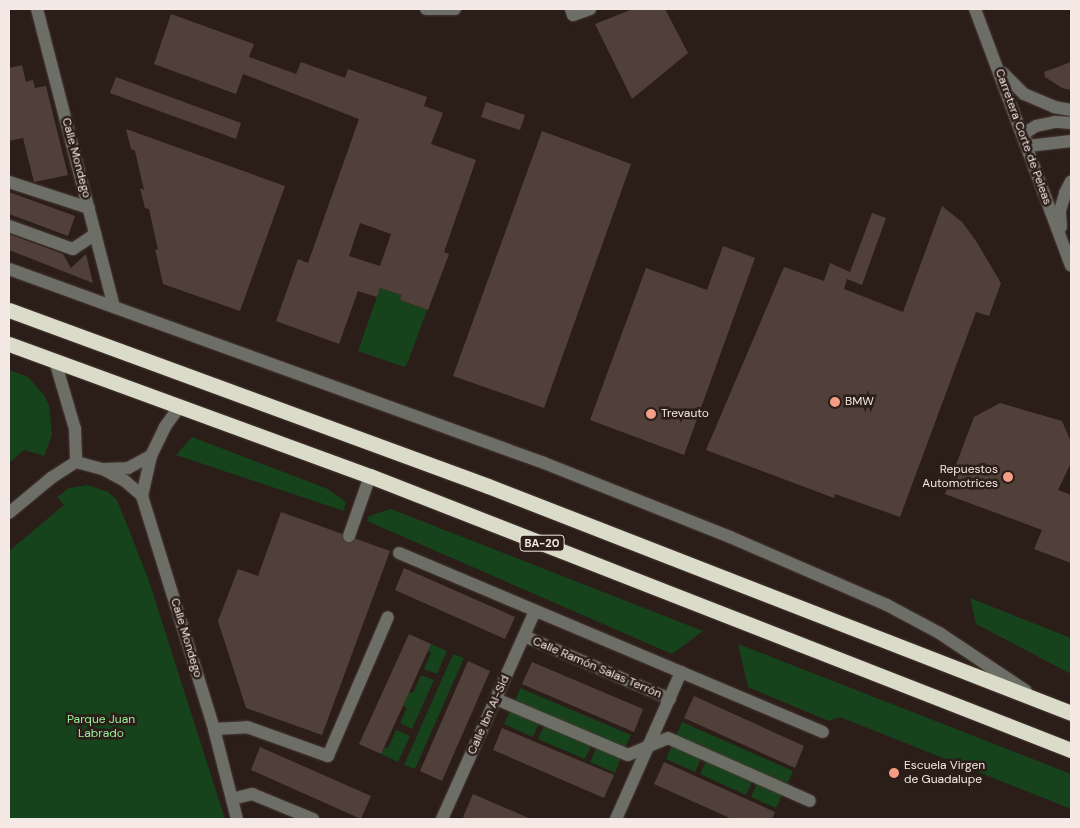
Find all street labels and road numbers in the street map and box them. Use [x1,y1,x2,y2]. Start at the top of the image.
street label: Carretera Corte de Peleas [992,67,1054,207]
street label: Calle Mondego [58,116,94,200]
road number: BA-20 [520,534,564,552]
street label: Calle Mondego [167,596,205,680]
street label: Calle Ramón Salas Terrón [530,634,664,702]
street label: Calle Ibn Al-Sid [465,673,513,757]

